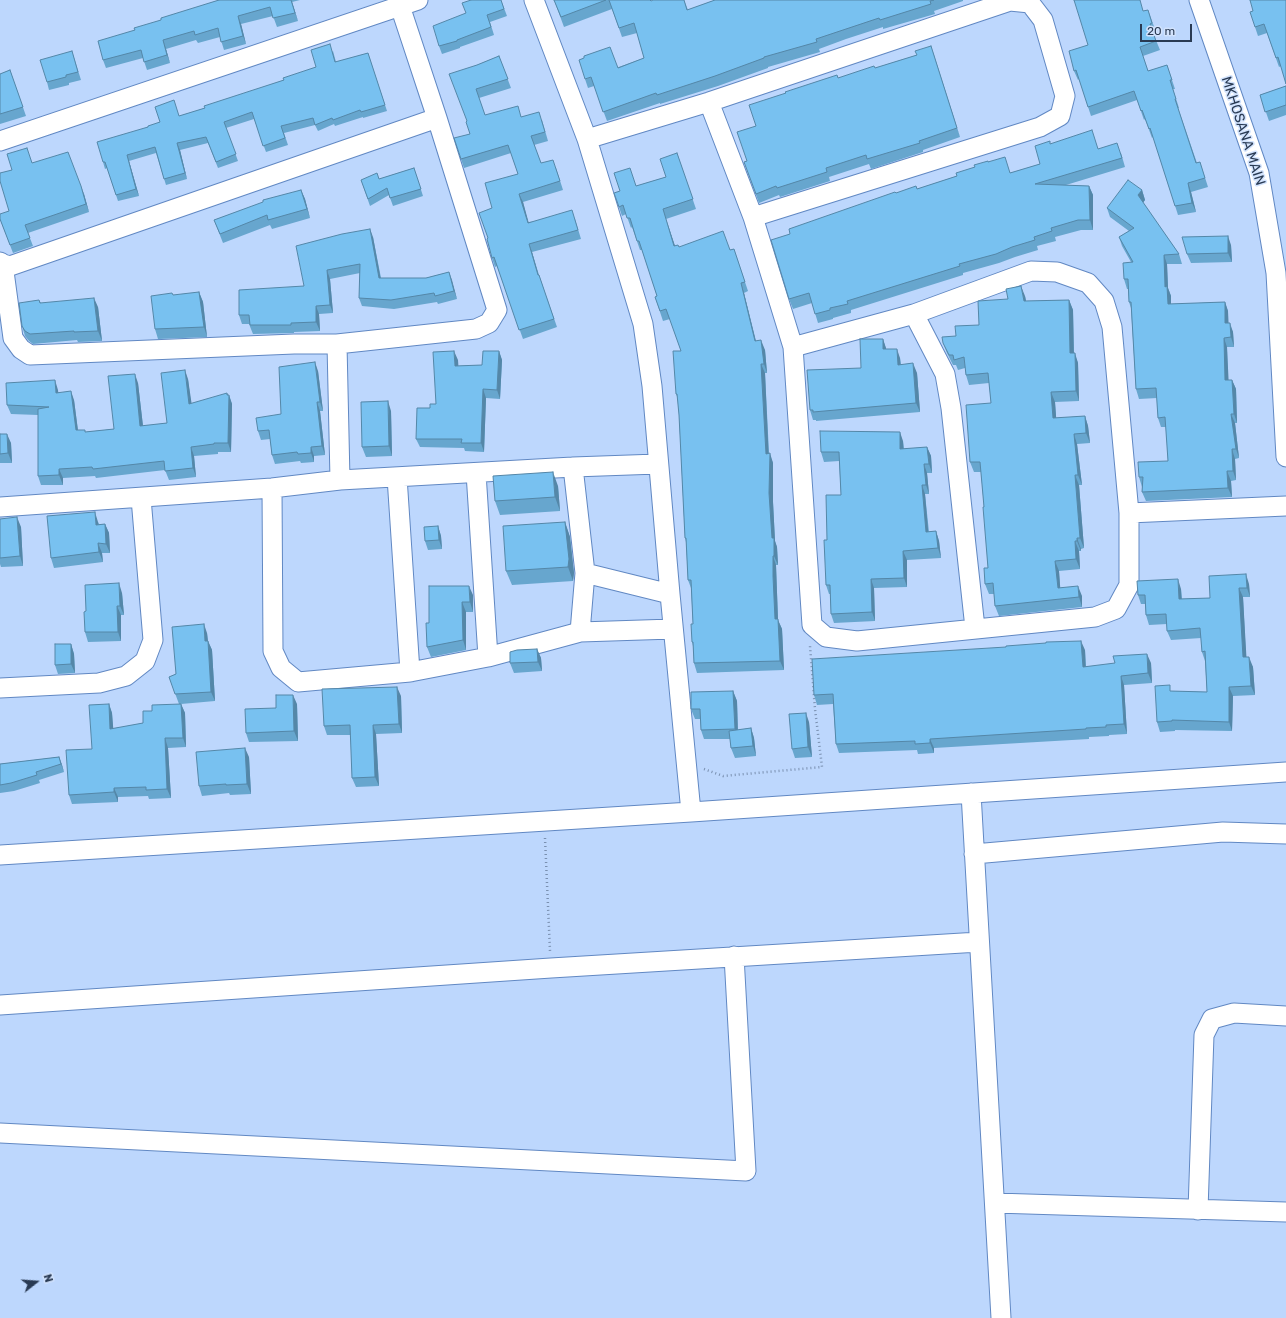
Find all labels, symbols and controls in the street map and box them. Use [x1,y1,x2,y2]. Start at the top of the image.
scale bar [1142,16,1194,42]
text: 20 m [1147,24,1175,38]
street label: MKHOSANA MAIN [1217,74,1269,188]
north arrow [16,1262,56,1302]
text: N [41,1273,55,1284]

